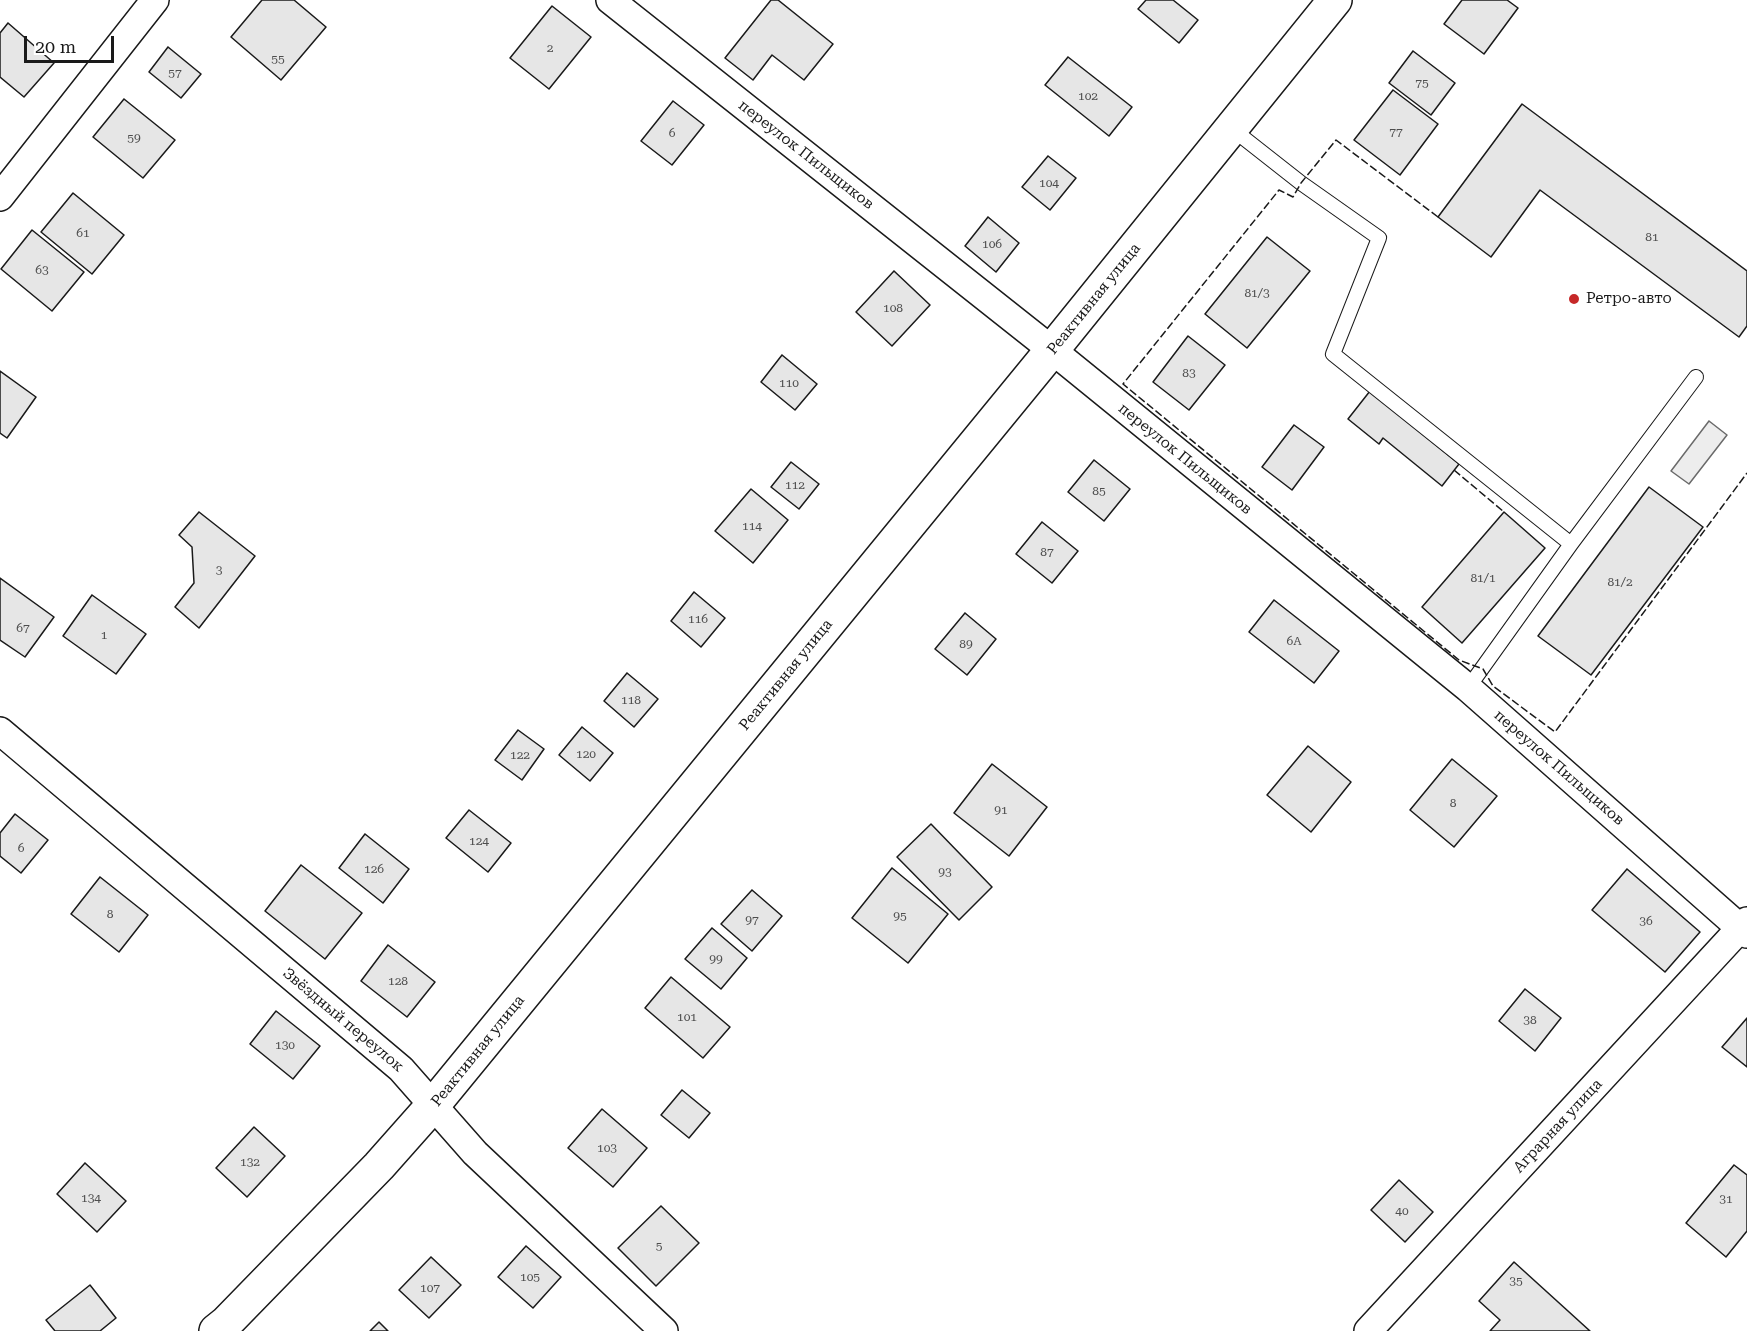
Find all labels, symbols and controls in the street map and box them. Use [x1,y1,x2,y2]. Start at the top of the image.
scale bar [27,24,117,62]
text: 20 m [35,36,76,57]
house number: 2 [547,41,553,55]
house number: 55 [271,52,285,66]
house number: 57 [168,66,182,80]
house number: 75 [1415,76,1429,90]
house number: 102 [1078,89,1098,103]
street label: переулок Пильщиков [735,97,877,213]
house number: 77 [1389,125,1403,139]
house number: 6 [669,126,675,140]
house number: 59 [127,131,141,145]
house number: 104 [1039,176,1059,190]
house number: 61 [76,226,90,240]
house number: 81 [1645,230,1659,244]
house number: 106 [982,237,1002,251]
street label: Реактивная улица [1044,240,1144,358]
house number: 63 [35,263,49,277]
house number: 81/3 [1244,286,1270,300]
place label: Ретро-авто [1586,290,1672,308]
marker: Ретро-авто [1567,292,1581,306]
house number: 108 [883,301,903,315]
house number: 83 [1182,366,1196,380]
house number: 110 [779,376,799,390]
street label: переулок Пильщиков [1115,400,1255,518]
house number: 112 [785,478,805,492]
house number: 85 [1092,484,1106,498]
house number: 114 [742,519,762,533]
house number: 87 [1040,545,1054,559]
house number: 3 [216,563,222,577]
house number: 81/1 [1470,571,1496,585]
house number: 81/2 [1607,575,1633,589]
house number: 116 [688,612,708,626]
street label: Реактивная улица [736,616,836,734]
house number: 67 [16,621,30,635]
house number: 1 [101,628,107,642]
house number: 6А [1286,634,1302,648]
house number: 89 [959,637,973,651]
house number: 118 [621,693,641,707]
street label: переулок Пильщиков [1490,706,1628,830]
house number: 120 [576,747,596,761]
house number: 122 [510,748,530,762]
house number: 8 [1450,796,1456,810]
house number: 91 [994,803,1008,817]
house number: 124 [469,834,489,848]
house number: 6 [18,841,24,855]
house number: 126 [364,862,384,876]
house number: 93 [938,865,952,879]
house number: 8 [107,907,113,921]
house number: 95 [893,909,907,923]
house number: 97 [745,913,759,927]
house number: 36 [1639,914,1653,928]
house number: 99 [709,952,723,966]
street label: Звёздный переулок [279,964,407,1076]
house number: 128 [388,974,408,988]
street label: Реактивная улица [428,992,528,1110]
house number: 101 [677,1010,697,1024]
house number: 38 [1523,1013,1537,1027]
house number: 130 [275,1038,295,1052]
street label: Аграрная улица [1510,1075,1606,1177]
house number: 103 [597,1141,617,1155]
house number: 132 [240,1155,260,1169]
house number: 134 [81,1191,101,1205]
house number: 31 [1719,1192,1733,1206]
house number: 40 [1395,1204,1409,1218]
house number: 5 [656,1239,662,1253]
house number: 105 [520,1270,540,1284]
house number: 35 [1509,1274,1523,1288]
house number: 107 [420,1281,440,1295]

